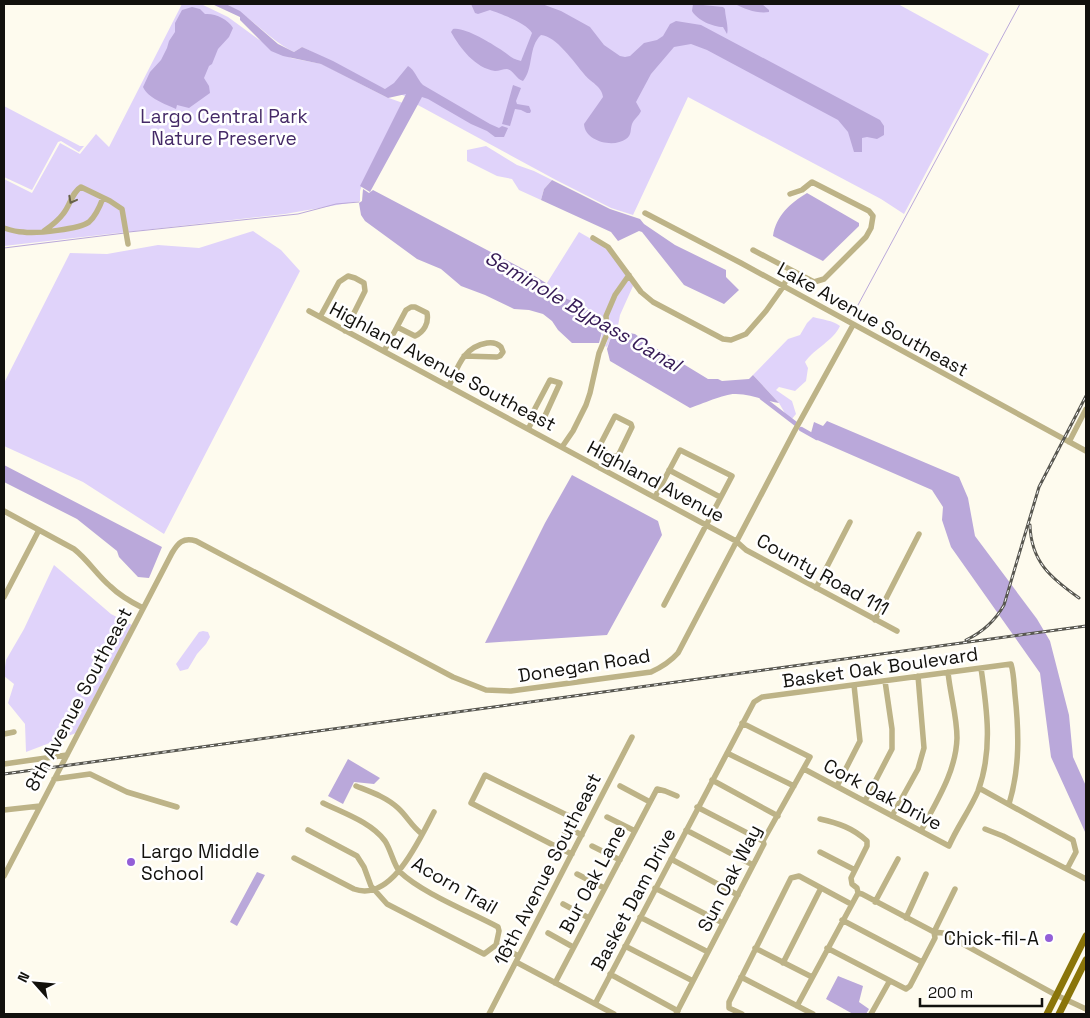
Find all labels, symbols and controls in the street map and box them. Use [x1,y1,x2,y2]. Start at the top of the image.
park label: Largo Central Park Nature Preserve [140,104,308,151]
one-way arrow [68,195,78,204]
water label: Seminole Bypass Canal [481,244,687,379]
street label: Lake Avenue Southeast [773,256,973,382]
street label: Highland Avenue Southeast [325,296,560,437]
street label: Highland Avenue [583,435,729,528]
street label: County Road 111 [752,528,893,621]
street label: 8th Avenue Southeast [19,603,138,796]
street label: Basket Oak Boulevard [780,641,980,694]
street label: Donegan Road [516,643,652,688]
street label: Cork Oak Drive [819,753,946,836]
street label: 16th Avenue Southeast [488,769,607,970]
street label: Sun Oak Way [692,820,767,936]
street label: Bur Oak Lane [553,821,631,938]
street label: Basket Dam Drive [585,824,682,975]
place label: Largo Middle School [141,839,259,886]
street label: Acorn Trail [407,851,502,920]
marker: Largo Middle School [125,856,137,868]
place label: Chick-fil-A [944,926,1039,951]
marker: Chick-fil-A [1043,932,1055,944]
north arrow [10,958,60,1008]
text: N [13,969,34,985]
scale bar [920,976,1042,1008]
text: 200 m [928,983,973,1002]

